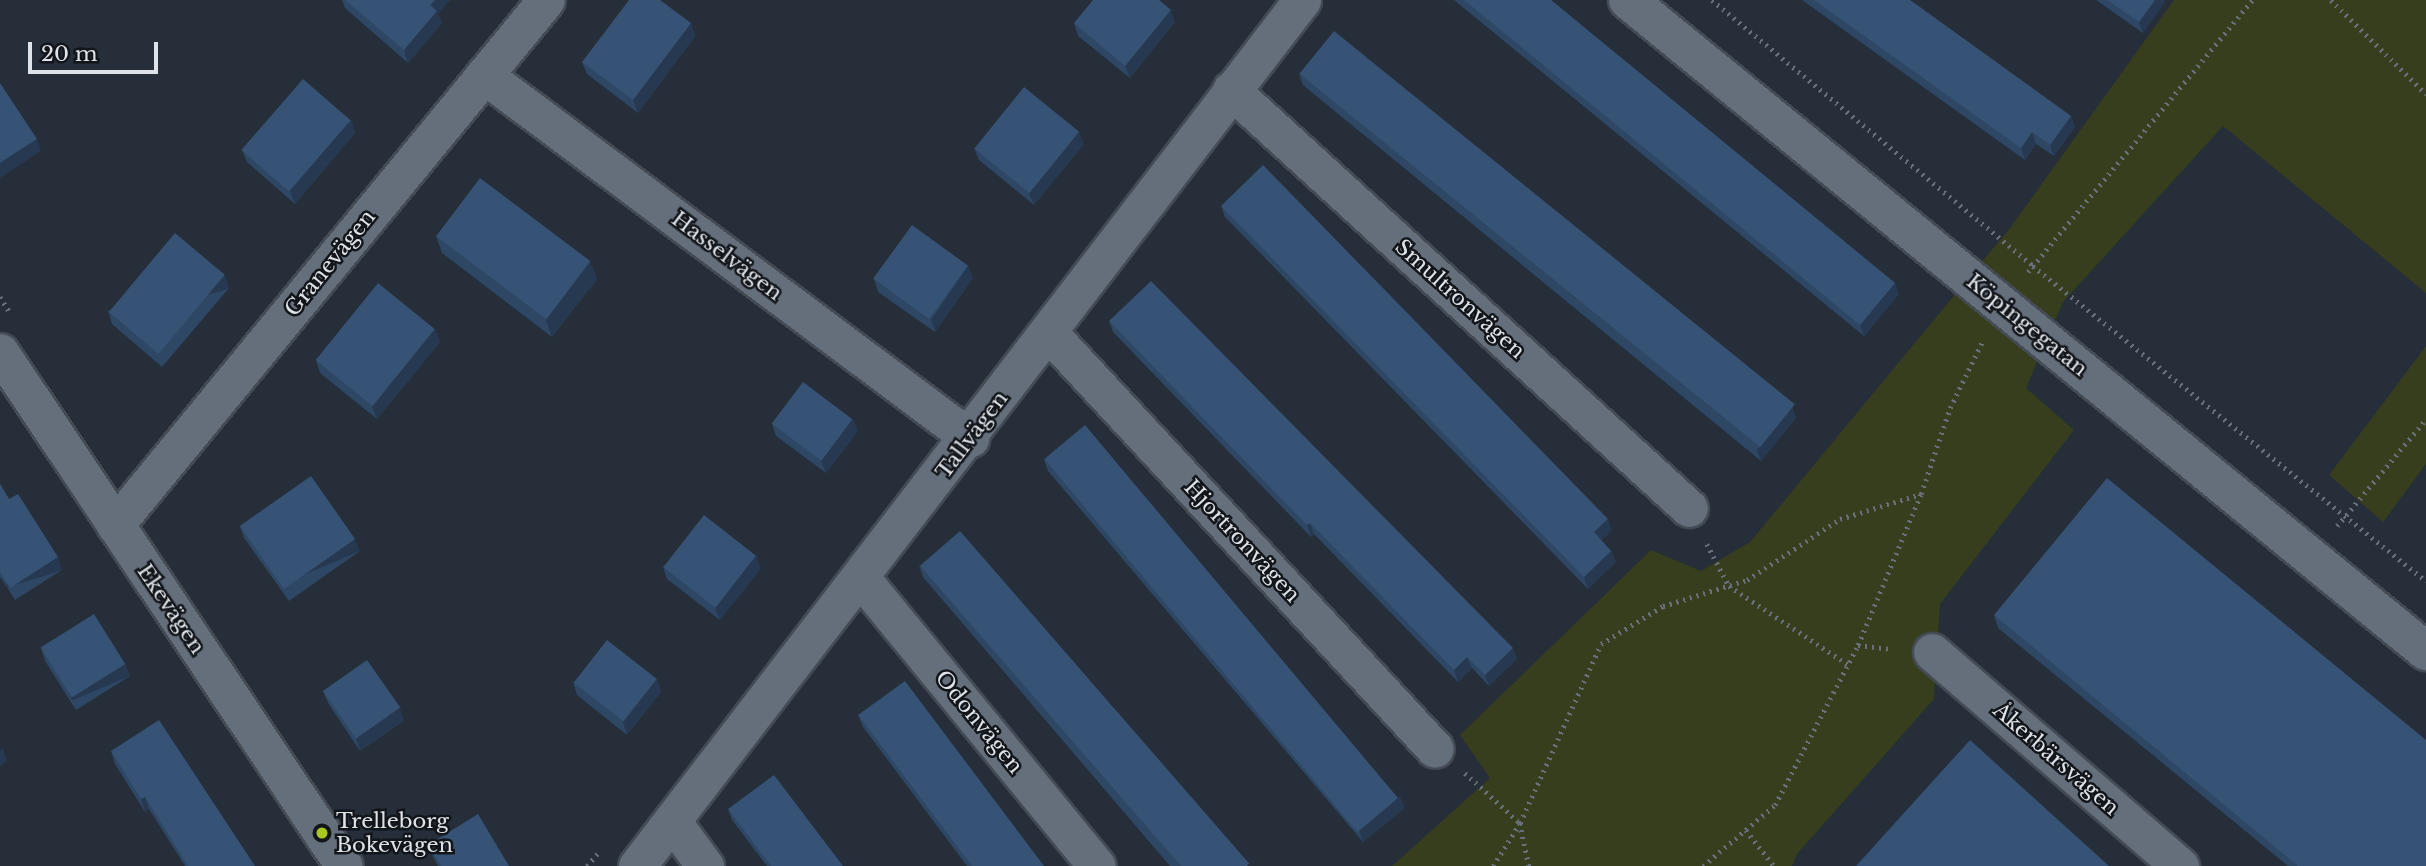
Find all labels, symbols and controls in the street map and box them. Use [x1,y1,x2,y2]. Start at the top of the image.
scale bar [32,28,161,72]
text: 20 m [41,41,98,67]
street label: Granevägen [280,205,380,321]
street label: Hasselvägen [667,206,787,306]
street label: Smultronvägen [1390,234,1530,364]
street label: Köpingegatan [1962,269,2092,381]
street label: Tallvägen [931,386,1013,484]
street label: Hjortronvägen [1179,475,1305,607]
street label: Ekevägen [132,560,210,658]
street label: Odonvägen [930,665,1028,779]
street label: Åkerbärsvägen [1988,698,2124,820]
place label: Trelleborg Bokevägen [336,808,453,858]
marker: Trelleborg Bokevägen [314,825,330,841]

